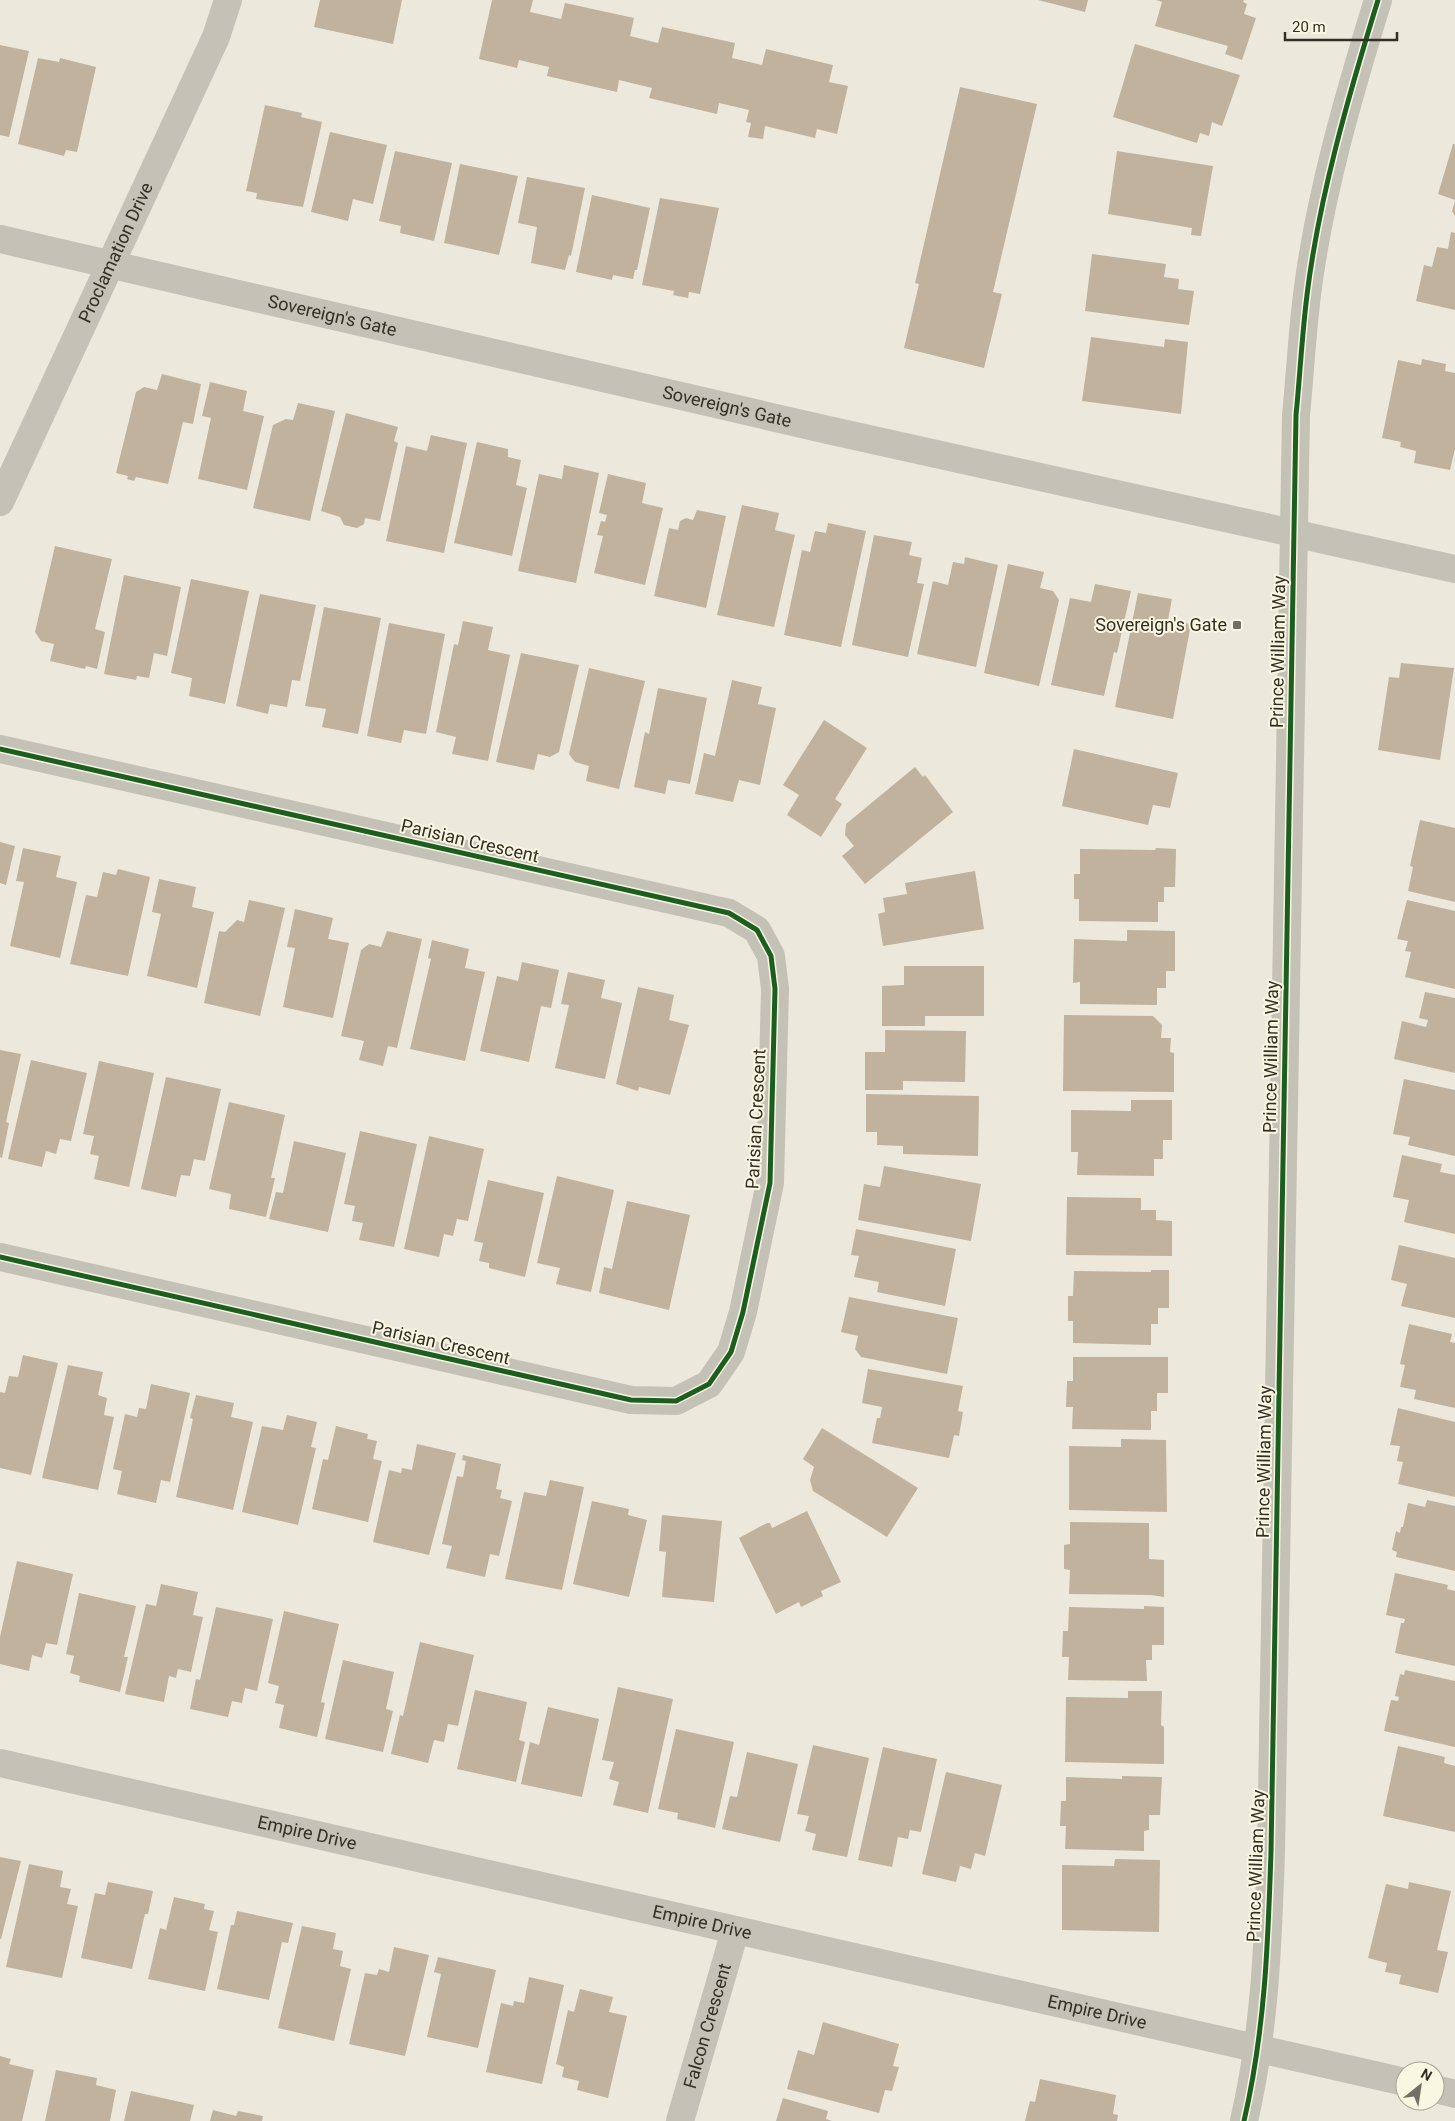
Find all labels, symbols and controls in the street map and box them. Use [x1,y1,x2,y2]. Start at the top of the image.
scale bar [1285,10,1398,42]
text: 20 m [1292,18,1326,36]
street label: Proclamation Drive [74,179,157,326]
street label: Sovereign's Gate [266,290,399,340]
street label: Sovereign's Gate [660,381,794,431]
street label: Prince William Way [1266,575,1289,728]
place label: Sovereign's Gate [1095,614,1227,635]
marker: Sovereign's Gate [1231,619,1243,631]
street label: Parisian Crescent [399,814,541,867]
street label: Prince William Way [1259,980,1282,1133]
street label: Parisian Crescent [741,1048,770,1190]
street label: Parisian Crescent [370,1316,512,1369]
street label: Prince William Way [1252,1385,1275,1538]
street label: Prince William Way [1242,1789,1269,1943]
street label: Empire Drive [256,1811,359,1854]
street label: Empire Drive [651,1901,754,1943]
street label: Falcon Crescent [679,1961,735,2091]
street label: Empire Drive [1046,1990,1149,2033]
north arrow [1395,2061,1445,2111]
text: N [1418,2065,1435,2084]

